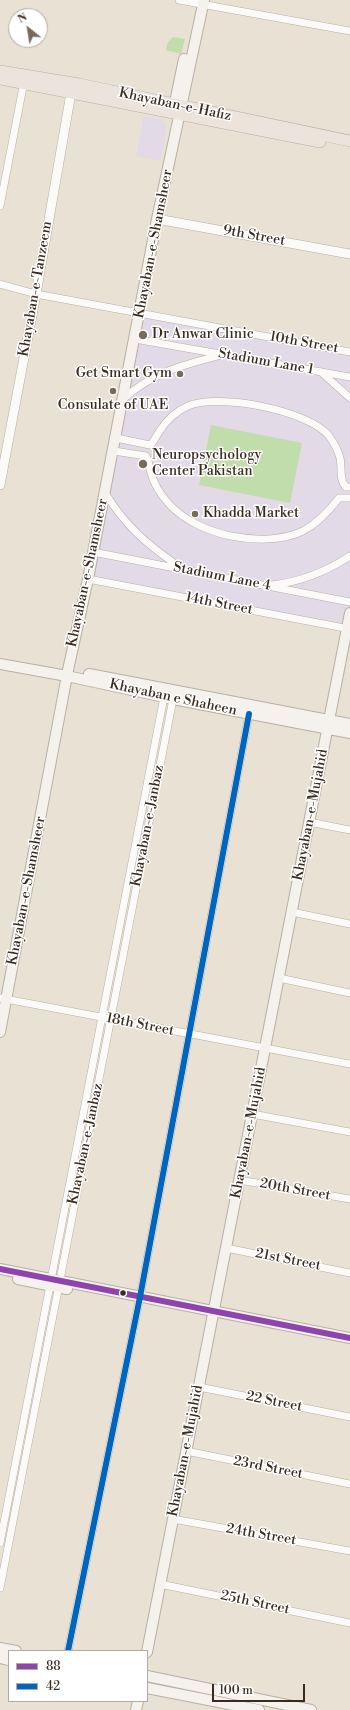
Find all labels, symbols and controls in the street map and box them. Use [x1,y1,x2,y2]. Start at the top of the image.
north arrow [8,8,48,48]
text: N [15,10,30,27]
street label: Khayaban-e-Hafiz [117,85,233,125]
street label: Khayaban-e-Shamsheer [131,168,177,320]
street label: Khayaban-e-Tanzeem [16,220,56,358]
street label: 9th Street [222,222,286,250]
place label: Dr Anwar Clinic [152,327,254,343]
marker: Dr Anwar Clinic [137,329,149,341]
street label: 10th Street [268,329,340,357]
street label: Stadium Lane 1 [217,345,315,379]
place label: Get Smart Gym [76,366,172,382]
marker: Get Smart Gym [175,369,185,379]
marker: Consulate of UAE [108,386,118,396]
place label: Consulate of UAE [58,398,168,414]
place label: Neuropsychology Center Pakistan [152,448,261,480]
marker: Neuropsychology Center Pakistan [137,458,149,470]
street label: Khayaban-e-Shamsheer [64,497,112,649]
place label: Khadda Market [203,506,299,522]
marker: Khadda Market [190,509,200,519]
street label: Stadium Lane 4 [172,559,272,595]
street label: 14th Street [184,589,254,619]
street label: Khayaban e Shaheen [108,676,238,720]
street label: Khayaban-e-Mujahid [290,748,332,882]
street label: Khayaban-e-Janbaz [128,764,168,888]
street label: Khayaban-e-Shamsheer [4,815,50,967]
street label: 18th Street [105,1010,175,1040]
street label: Khayaban-e-Mujahid [228,1066,270,1200]
street label: Khayaban-e-Janbaz [65,1082,107,1206]
street label: 20th Street [258,1176,332,1204]
street label: 21st Street [254,1245,322,1275]
unlabelled marker [118,1288,128,1298]
street label: Khayaban-e-Mujahid [165,1384,207,1518]
street label: 22 Street [244,1388,304,1416]
street label: 23rd Street [232,1453,304,1483]
street label: 24th Street [225,1521,297,1549]
street label: 25th Street [219,1587,291,1619]
legend [8,1650,148,1702]
text: 88 [46,1659,61,1674]
scale bar [214,1676,307,1702]
text: 42 [46,1679,60,1694]
text: 100 m [219,1683,253,1698]

